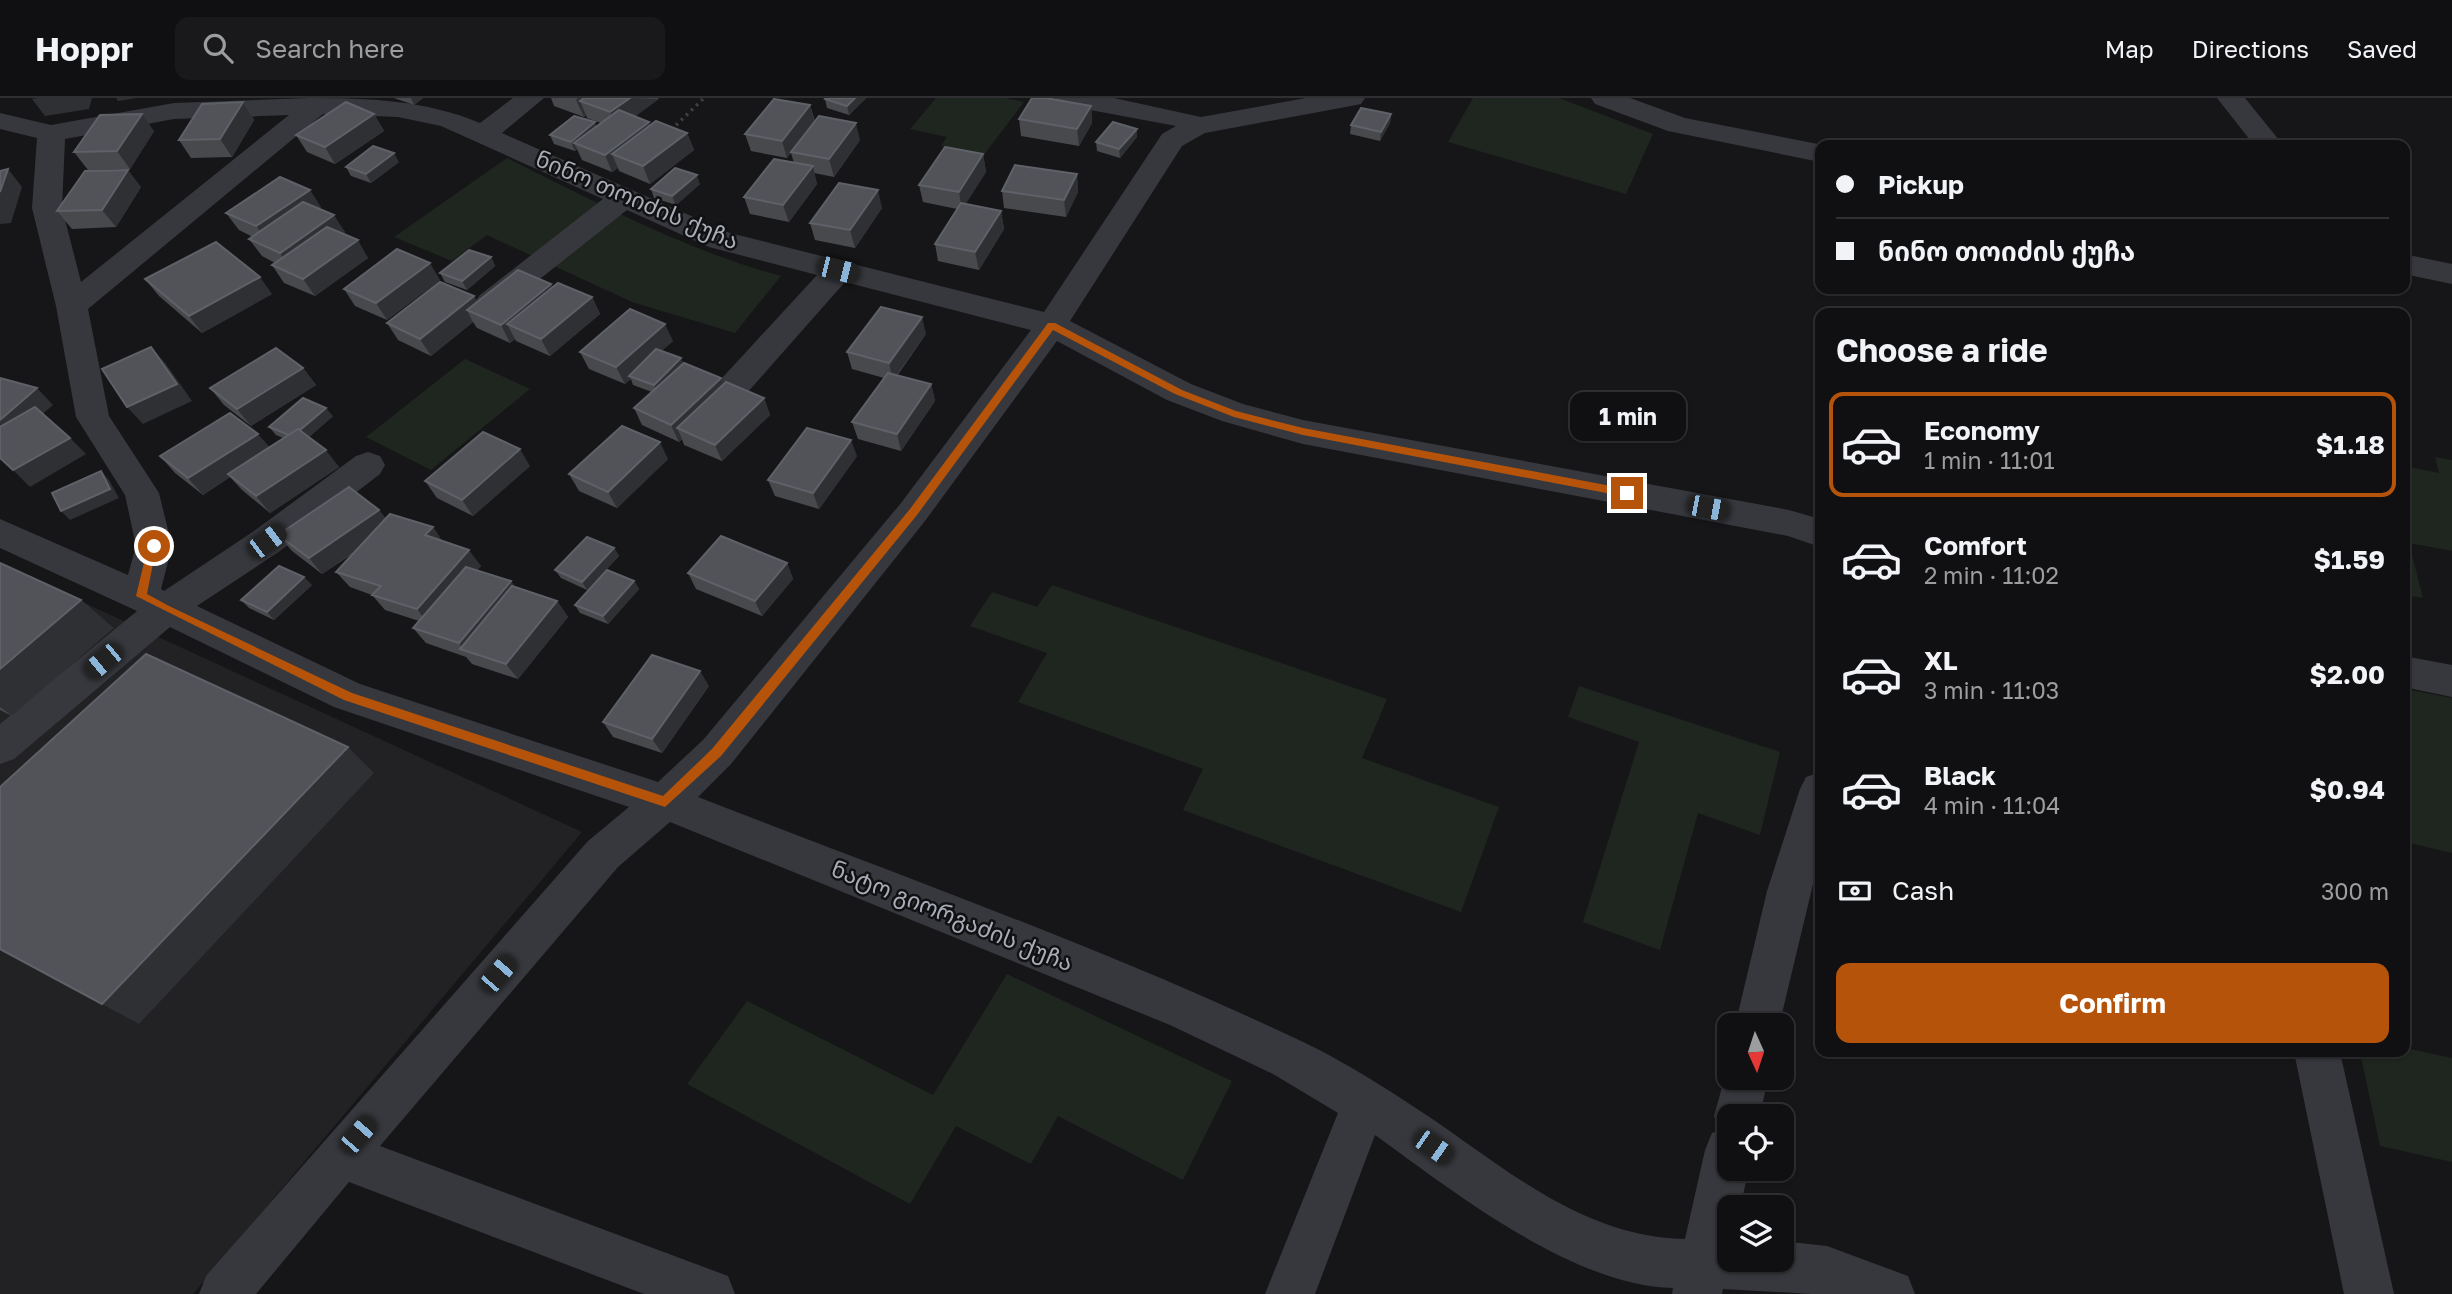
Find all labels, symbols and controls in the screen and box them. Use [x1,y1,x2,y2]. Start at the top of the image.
search box [175,17,665,80]
text: Hoppr [35,29,133,68]
icon: search [199,29,237,67]
text: Search here [255,33,404,64]
text: Map [2105,34,2154,63]
text: Directions [2192,34,2309,63]
text: Saved [2347,34,2417,63]
street label: ნინო თოიძის ქუჩა [531,144,743,255]
text: Pickup [1878,169,1964,200]
text: ნინო თოიძის ქუჩა [1878,236,2135,267]
car [816,255,861,285]
text: Choose a ride [1836,331,2048,369]
callout: 1 min [1569,392,1685,440]
text: 1 min [1599,402,1657,430]
icon: car [1840,413,1903,476]
text: Economy [1924,415,2040,446]
text: $1.18 [2316,429,2385,460]
text: 1 min · 11:01 [1924,446,2055,474]
route end [1611,477,1643,509]
car [1686,494,1731,522]
car [244,520,291,562]
icon: car [1840,528,1903,591]
route start [138,530,170,562]
text: Comfort [1924,530,2027,561]
text: $1.59 [2313,544,2385,575]
text: 2 min · 11:02 [1924,561,2059,589]
car [81,639,126,683]
icon: car [1840,643,1903,706]
text: XL [1924,645,1958,676]
text: $2.00 [2310,659,2385,690]
text: 3 min · 11:03 [1924,676,2059,704]
icon: car [1840,758,1903,821]
text: Black [1924,760,1996,791]
text: $0.94 [2310,774,2385,805]
text: 4 min · 11:04 [1924,791,2060,819]
street label: ნატო გიორგაძის ქუჩა [827,854,1077,977]
icon: cash [1836,872,1874,910]
text: Cash [1892,875,1954,906]
text: 300 m [2321,877,2389,905]
car [477,951,520,997]
button: Confirm [1836,963,2389,1043]
north arrow [1717,1013,1794,1090]
map controls [1717,1013,1794,1272]
button: locate [1717,1104,1794,1181]
car [337,1112,380,1158]
car [1410,1126,1457,1168]
button: layers [1717,1195,1794,1272]

